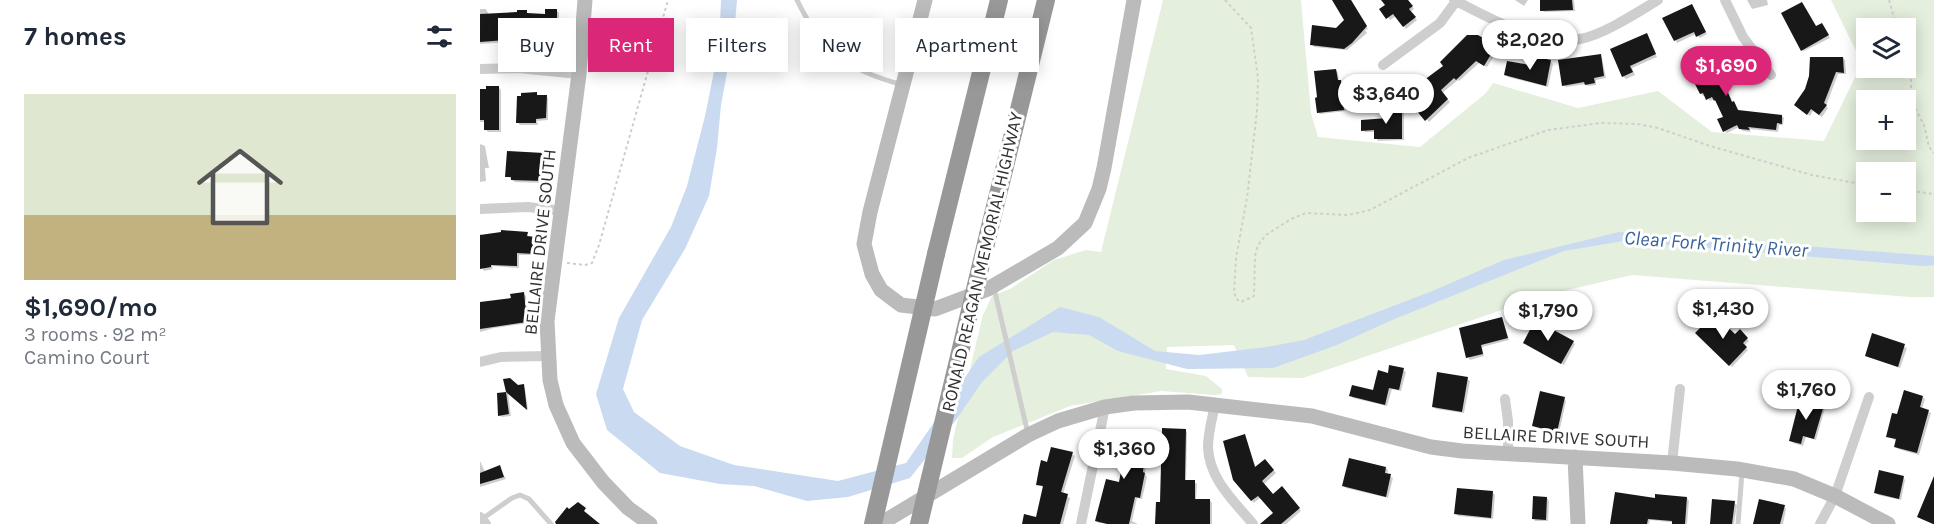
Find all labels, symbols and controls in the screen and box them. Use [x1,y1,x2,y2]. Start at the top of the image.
chip: Buy [498,18,576,72]
chip: Rent [588,18,674,72]
chip: Filters [686,18,788,72]
chip: New [800,18,883,72]
chip: Apartment [895,18,1039,72]
map controls [1856,18,1916,222]
button: layers [1856,18,1916,78]
icon: filters [423,20,456,53]
pin: $2,020 [1481,20,1579,71]
text: 7 homes [24,21,127,52]
text: $2,020 [1496,28,1564,51]
pin: $1,690 [1677,46,1775,97]
text: $1,690 [1695,54,1757,77]
pin: $3,640 [1337,74,1435,125]
text: $3,640 [1352,82,1420,105]
button: + [1856,90,1916,150]
street label: RONALD REAGAN MEMORIAL HIGHWAY [937,110,1027,414]
icon: home [186,133,294,241]
street label: BELLAIRE DRIVE SOUTH [519,148,561,336]
button: − [1856,162,1916,222]
water label: Clear Fork Trinity River [1623,226,1810,262]
pin: $1,430 [1674,289,1772,340]
pin: $1,790 [1499,291,1597,342]
text: $1,690/mo [24,292,158,323]
text: $1,430 [1692,297,1754,320]
text: $1,790 [1518,299,1578,322]
text: 3 rooms · 92 m² [24,323,167,346]
text: Camino Court [24,346,150,369]
pin: $1,760 [1757,370,1855,421]
text: $1,760 [1776,378,1836,401]
street label: BELLAIRE DRIVE SOUTH [1462,421,1650,453]
pin: $1,360 [1075,429,1173,480]
text: $1,360 [1092,437,1156,460]

